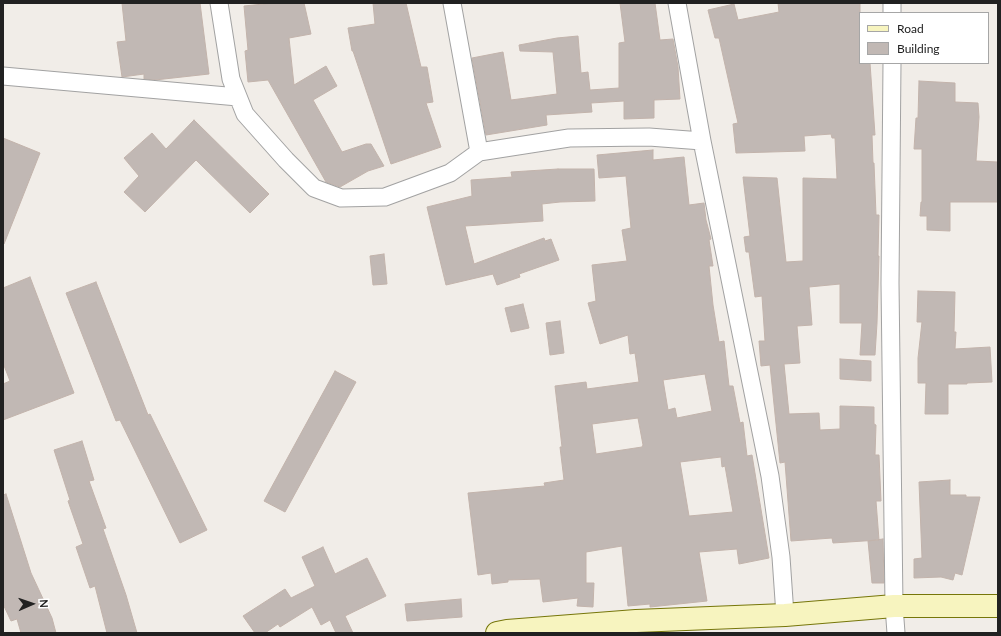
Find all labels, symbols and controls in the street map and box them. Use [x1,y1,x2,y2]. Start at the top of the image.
legend [859,12,989,64]
text: Road [897,21,924,36]
text: Building [897,41,940,56]
north arrow [12,584,52,624]
text: N [38,599,51,608]

